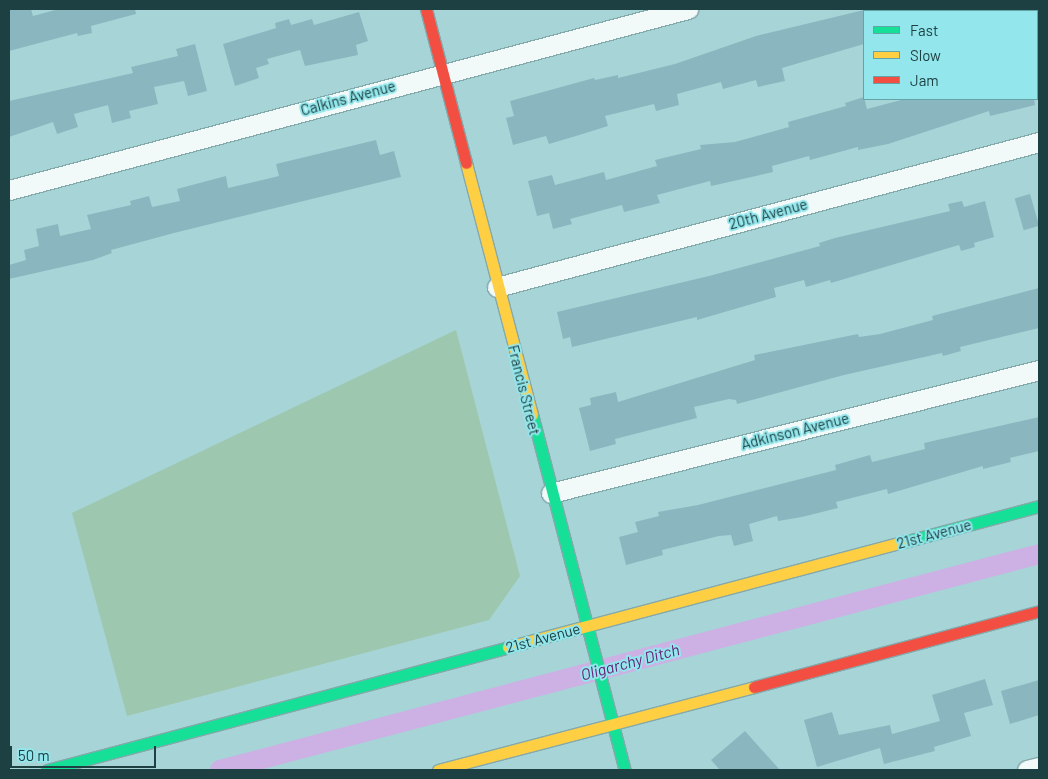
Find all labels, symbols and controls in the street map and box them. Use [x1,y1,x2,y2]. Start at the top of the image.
legend [863,10,1038,100]
text: Fast [910,21,938,39]
text: Slow [910,46,941,64]
text: Jam [910,71,939,89]
street label: Calkins Avenue [299,77,397,119]
street label: 20th Avenue [727,195,809,233]
street label: Francis Street [504,343,544,437]
street label: Adkinson Avenue [739,409,851,453]
street label: 21st Avenue [895,515,973,553]
street label: 21st Avenue [504,619,582,657]
water label: Oligarchy Ditch [579,640,681,684]
scale bar [12,736,159,768]
text: 50 m [18,746,50,764]

